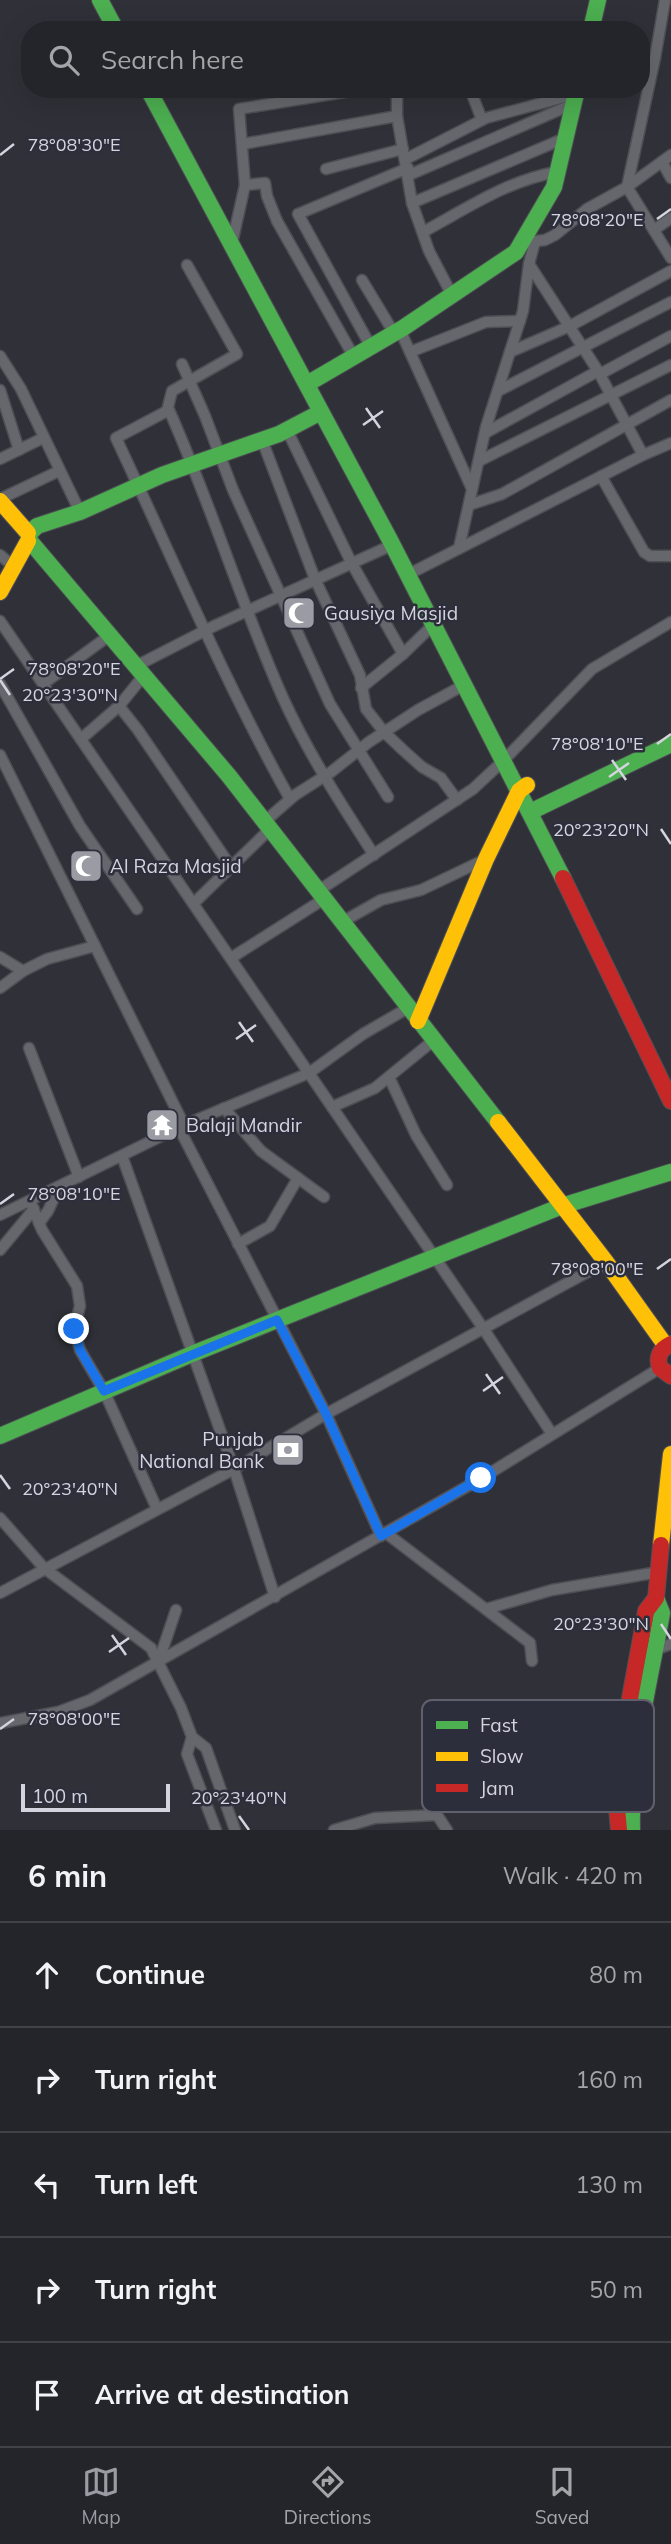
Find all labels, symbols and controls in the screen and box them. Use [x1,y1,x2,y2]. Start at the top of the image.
search box [21,21,650,98]
icon: search [45,41,83,79]
text: Search here [101,43,244,76]
text: 78°08'30"E [27,133,121,156]
text: 78°08'20"E [550,208,644,231]
mosque icon: Gausiya Masjid [280,594,318,632]
place label: Gausiya Masjid [324,601,458,625]
text: 78°08'20"E [27,657,121,680]
text: 20°23'30"N [22,683,118,706]
text: 78°08'10"E [550,732,644,755]
text: 20°23'20"N [553,818,649,841]
mosque icon: Al Raza Masjid [67,847,105,885]
place label: Al Raza Masjid [110,854,242,878]
temple icon: Balaji Mandir [143,1106,181,1144]
place label: Balaji Mandir [186,1113,302,1137]
text: 78°08'10"E [27,1182,121,1205]
text: 78°08'00"E [550,1257,644,1280]
route end [58,1313,89,1344]
place label: Punjab National Bank [139,1427,264,1473]
bank icon: Punjab National Bank [269,1431,307,1469]
route start [465,1462,496,1493]
text: 20°23'40"N [22,1477,118,1500]
text: 20°23'30"N [553,1612,649,1635]
legend [422,1700,654,1812]
text: 78°08'00"E [27,1707,121,1730]
text: Fast [480,1713,518,1737]
text: Slow [480,1744,524,1768]
text: Jam [480,1776,514,1800]
scale bar [21,1781,170,1813]
text: 100 m [32,1784,88,1808]
text: 20°23'40"N [191,1786,287,1809]
text: 6 min [28,1857,107,1895]
text: Walk · 420 m [503,1861,643,1890]
icon: ahead [28,1956,66,1994]
text: Continue [95,1958,205,1991]
text: 80 m [589,1960,643,1989]
icon: right [28,2061,66,2099]
text: Turn right [95,2063,216,2096]
text: 160 m [575,2065,643,2094]
icon: left [28,2166,66,2204]
text: Turn left [95,2168,197,2201]
text: 130 m [575,2170,643,2199]
icon: right [28,2271,66,2309]
text: Turn right [95,2273,216,2306]
text: 50 m [589,2275,643,2304]
icon: arrive [28,2376,66,2414]
text: Arrive at destination [95,2378,350,2411]
tab: Map [82,2463,121,2529]
tab: Directions [284,2463,372,2529]
tab: Saved [535,2463,589,2529]

